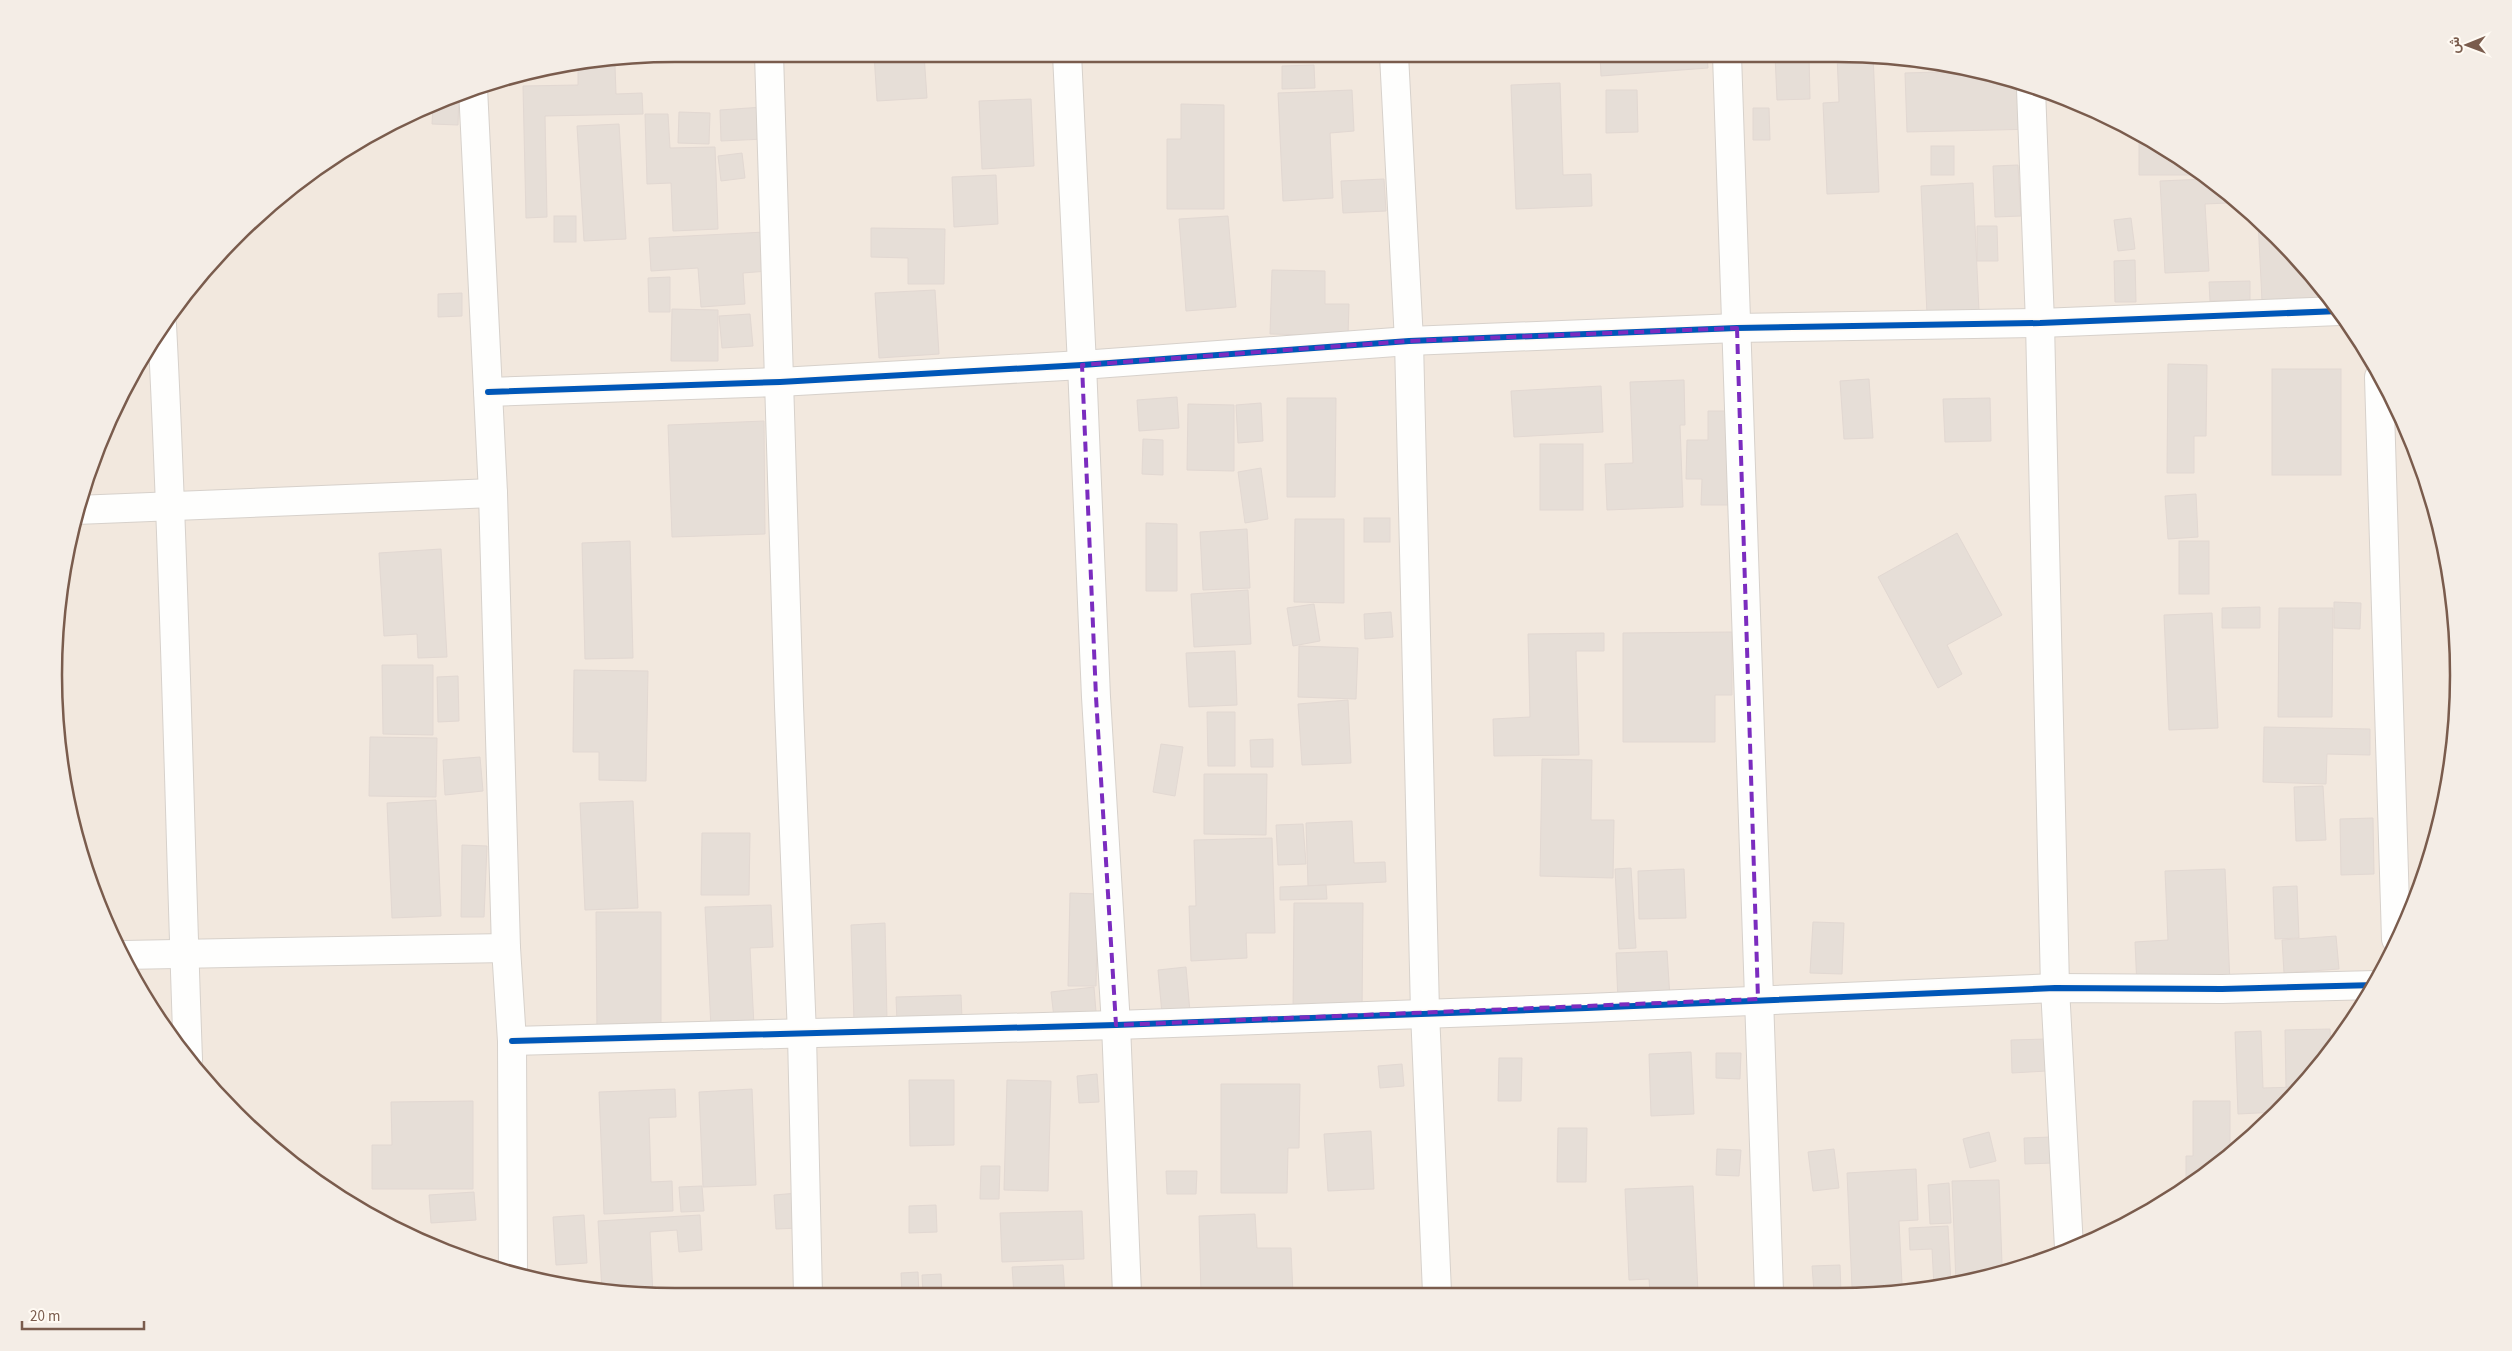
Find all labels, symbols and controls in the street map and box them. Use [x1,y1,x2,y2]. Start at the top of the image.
north arrow [2442,20,2492,70]
text: ش [2445,36,2465,54]
scale bar [22,1298,145,1330]
text: 20 m [30,1306,60,1327]

